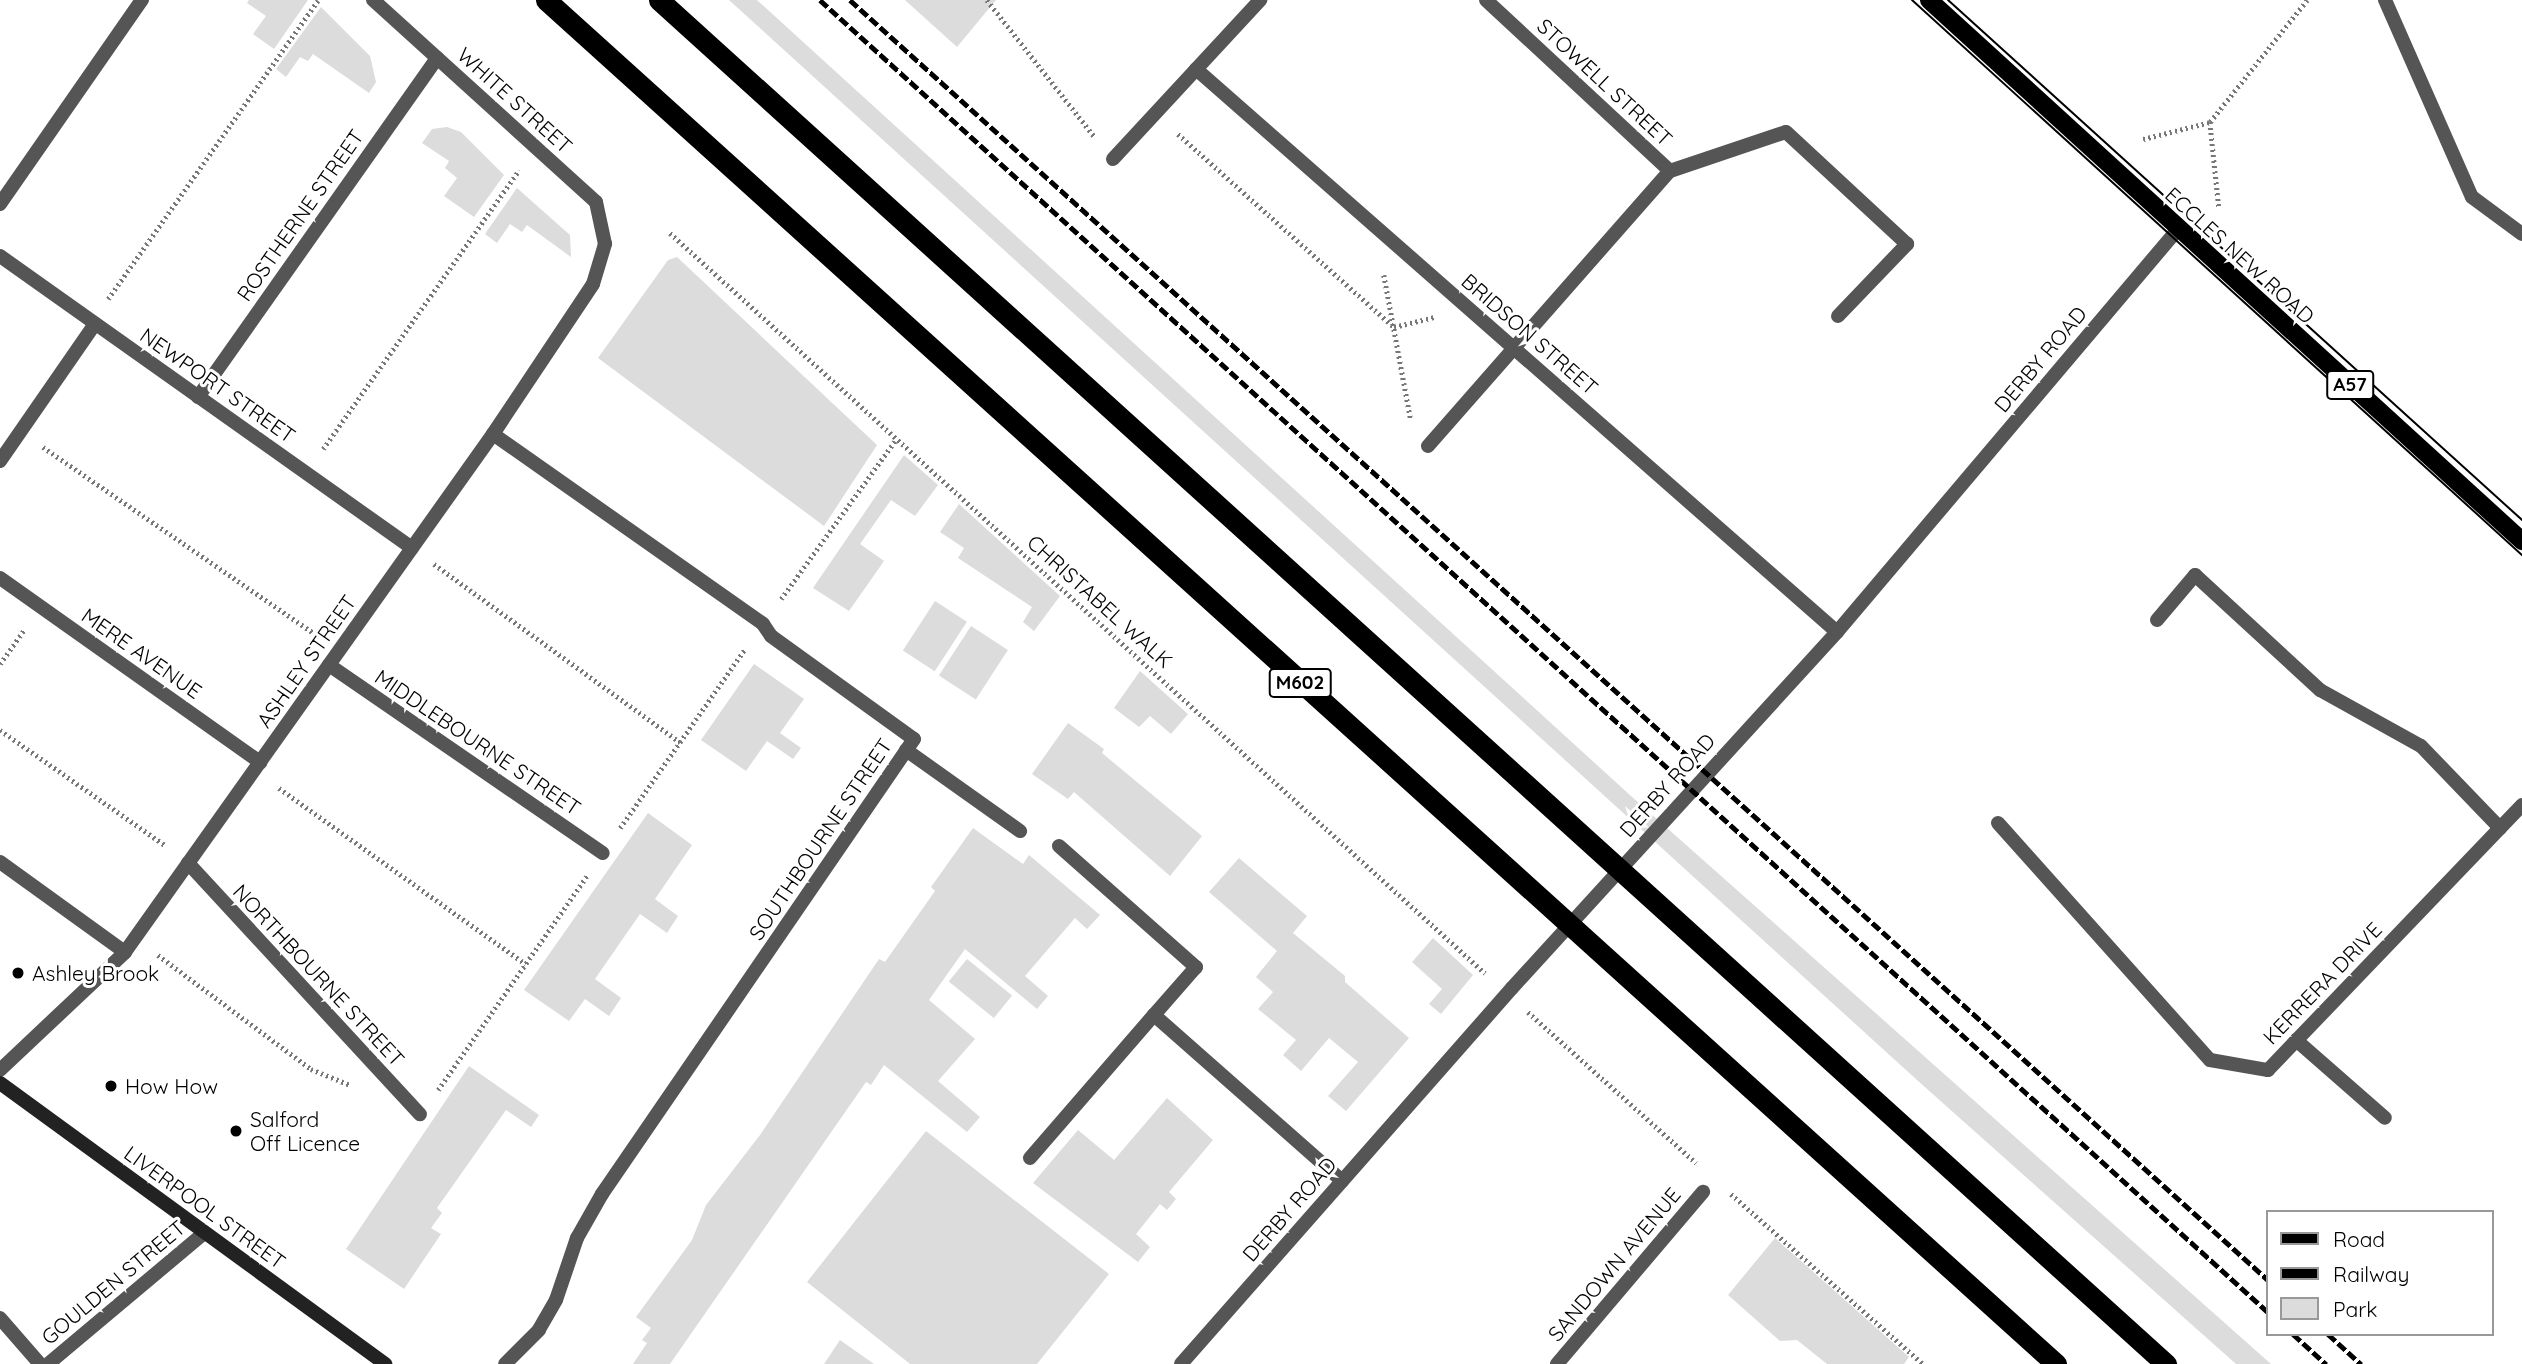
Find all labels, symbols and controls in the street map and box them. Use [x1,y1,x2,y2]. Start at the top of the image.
street label: STOWELL STREET [1532,13,1678,151]
street label: WHITE STREET [452,42,578,158]
street label: ROSTHERNE STREET [231,124,369,306]
street label: ECCLES NEW ROAD [2160,181,2320,329]
street label: BRIDSON STREET [1457,268,1603,400]
street label: DERBY ROAD [1988,301,2092,417]
street label: NEWPORT STREET [136,322,300,448]
road number: A57 [2326,370,2374,400]
street label: CHRISTABEL WALK [1022,529,1178,673]
street label: ASHLEY STREET [251,590,361,732]
street label: MERE AVENUE [77,602,207,704]
street label: MIDDLEBOURNE STREET [370,664,586,820]
road number: M602 [1268,668,1332,698]
street label: DERBY ROAD [1614,728,1720,842]
street label: SOUTHBOURNE STREET [743,734,897,944]
street label: NORTHBOURNE STREET [228,879,410,1071]
street label: KERRERA DRIVE [2257,917,2387,1049]
place label: Ashley Brook [32,960,159,986]
marker: Ashley Brook [10,965,26,981]
place label: How How [125,1073,218,1099]
marker: How How [103,1078,119,1094]
place label: Salford Off Licence [250,1106,360,1156]
marker: Salford Off Licence [228,1123,244,1139]
street label: LIVERPOOL STREET [119,1140,291,1274]
street label: DERBY ROAD [1237,1152,1341,1266]
street label: SANDOWN AVENUE [1542,1182,1686,1346]
legend [2266,1210,2494,1336]
street label: GOULDEN STREET [36,1215,190,1349]
text: Road [2333,1226,2385,1252]
text: Railway [2333,1261,2409,1287]
text: Park [2333,1296,2377,1322]

